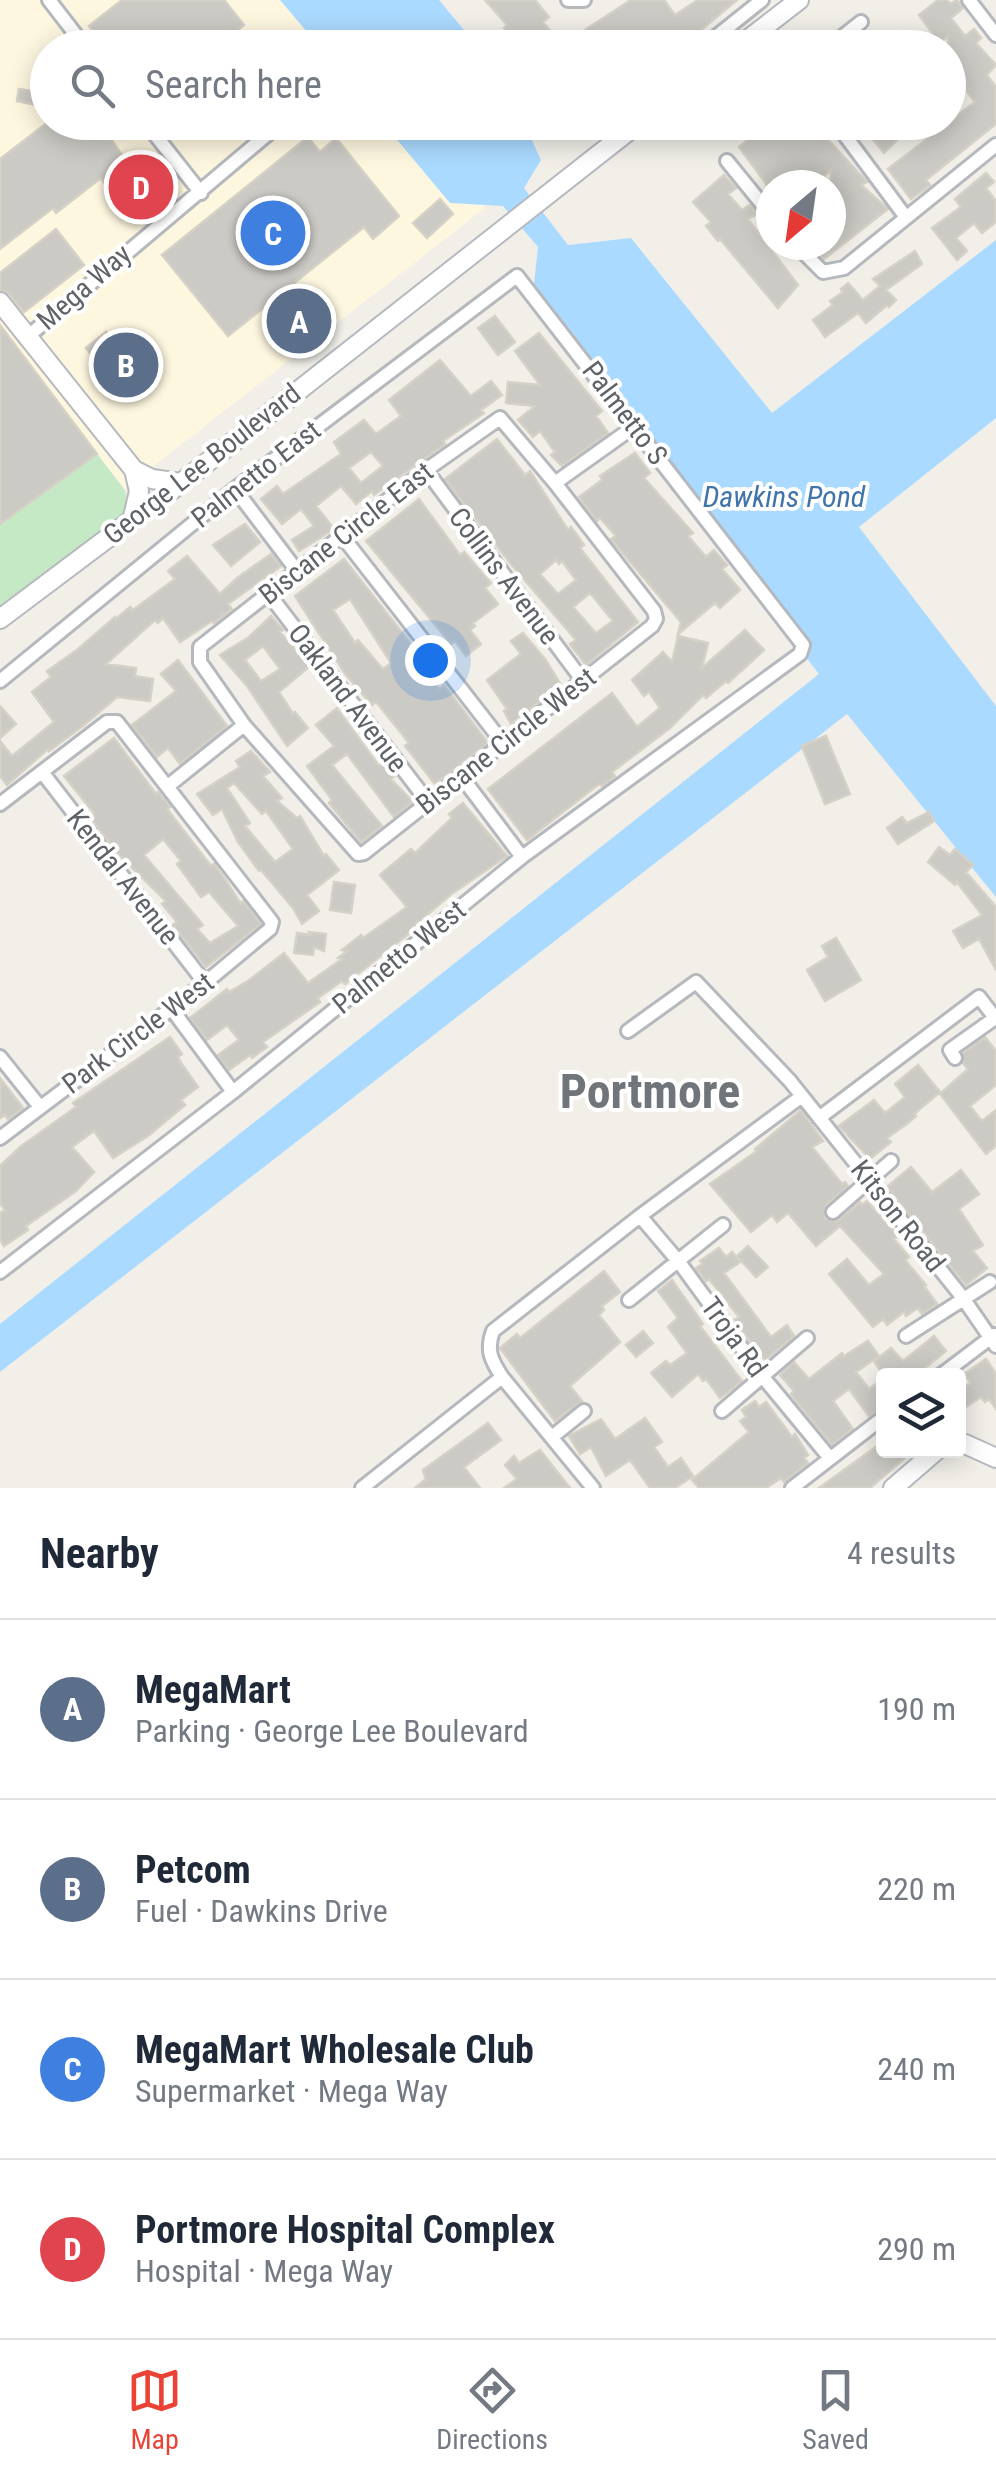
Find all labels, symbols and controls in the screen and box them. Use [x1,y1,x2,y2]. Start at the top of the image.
search box [30,30,966,140]
icon: search [65,58,120,113]
text: Search here [145,63,322,107]
pin: D [108,150,174,224]
north arrow [756,170,846,260]
pin: C [240,196,306,270]
street label: Mega Way [30,237,138,337]
pin: A [266,284,332,358]
pin: B [94,328,158,402]
street label: Palmetto S [575,355,675,471]
street label: George Lee Boulevard [97,377,307,551]
street label: Palmetto East [185,413,327,535]
street label: Biscane Circle East [252,455,440,611]
water label: Dawkins Pond [703,479,866,514]
street label: Collins Avenue [442,501,566,651]
street label: Oakland Avenue [282,617,414,779]
your location [405,635,456,686]
street label: Biscane Circle West [410,661,602,821]
street label: Kendal Avenue [60,803,186,951]
street label: Palmetto West [326,893,472,1021]
street label: Park Circle West [56,965,220,1101]
district label: Portmore [560,1063,740,1120]
street label: Kitson Road [844,1153,952,1279]
street label: Troja Rd [694,1291,774,1383]
map controls [876,1368,966,1458]
button: layers [876,1368,966,1458]
text: Nearby [40,1529,159,1578]
text: 4 results [847,1534,956,1572]
text: MegaMart [135,1668,291,1712]
text: A [63,1690,82,1728]
text: 190 m [877,1690,956,1728]
text: Parking · George Lee Boulevard [135,1712,529,1750]
text: Petcom [135,1848,251,1892]
text: B [64,1870,81,1908]
text: 220 m [877,1870,956,1908]
text: Fuel · Dawkins Drive [135,1892,388,1930]
text: MegaMart Wholesale Club [135,2028,534,2072]
text: C [63,2050,82,2088]
text: 240 m [877,2050,956,2088]
text: Supermarket · Mega Way [135,2072,448,2110]
text: Portmore Hospital Complex [135,2208,555,2252]
text: D [63,2230,82,2268]
text: 290 m [877,2230,956,2268]
text: Hospital · Mega Way [135,2252,393,2290]
tab: Map [127,2363,182,2456]
tab: Directions [436,2363,548,2456]
tab: Saved [802,2363,869,2456]

